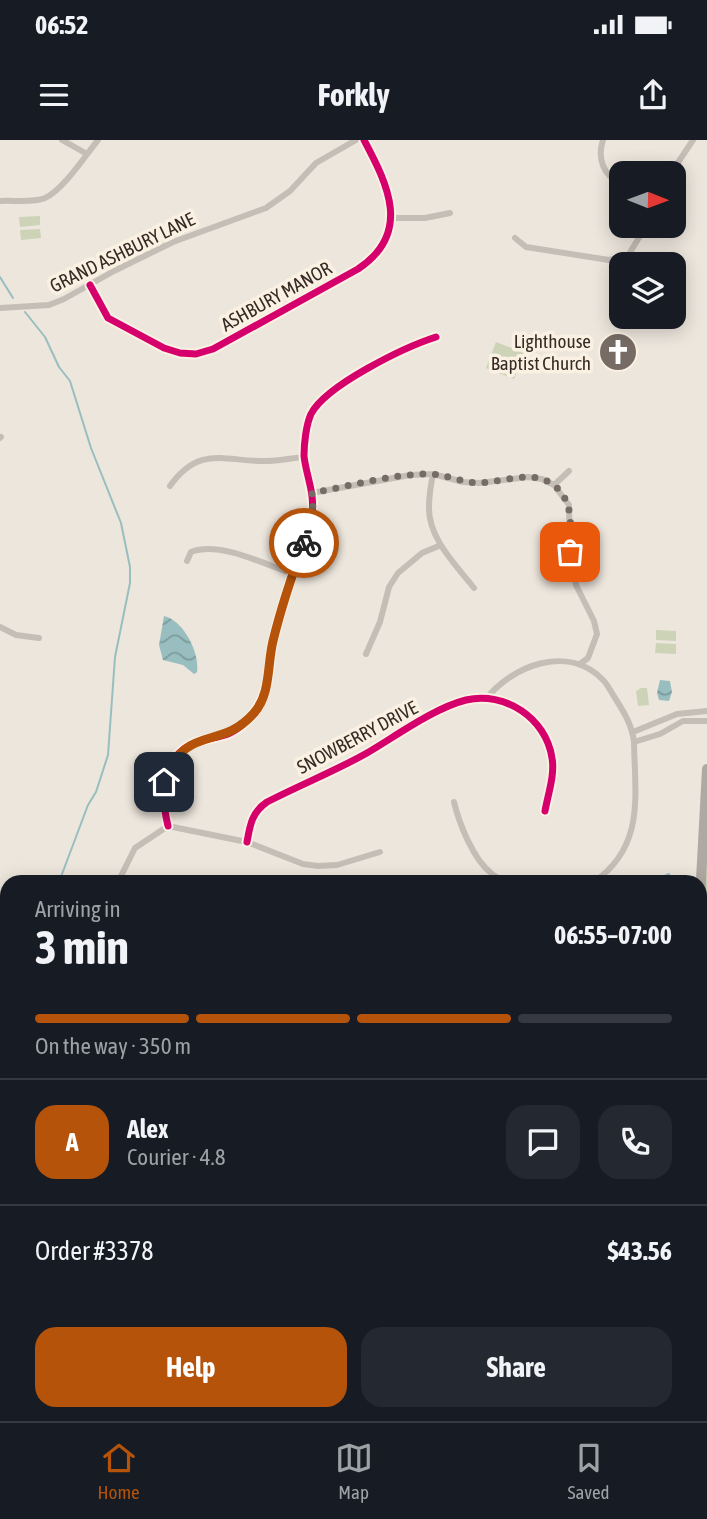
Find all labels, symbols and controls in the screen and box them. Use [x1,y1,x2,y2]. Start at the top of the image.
text: 06:52 [35,10,89,40]
icon: menu [35,76,73,114]
text: Forkly [317,76,390,113]
icon: share [634,76,672,114]
north arrow [609,161,686,238]
map controls [609,161,686,329]
street label: GRAND ASHBURY LANE [46,207,198,297]
button: layers [609,252,686,329]
street label: ASHBURY MANOR [217,256,335,335]
place label: Lighthouse Baptist Church [491,330,591,374]
church icon: Lighthouse Baptist Church [597,331,639,373]
courier [269,508,339,578]
pin [540,522,600,582]
icon: bike [285,524,323,562]
icon: bag [551,533,589,571]
street label: SNOWBERRY DRIVE [293,696,421,778]
pin [134,752,194,812]
icon: home [145,763,183,801]
text: Arriving in [35,896,121,922]
text: 06:55–07:00 [554,920,672,950]
text: 3 min [35,921,129,974]
text: On the way · 350 m [35,1033,191,1059]
button: chat [506,1105,580,1179]
button: phone [598,1105,672,1179]
text: Alex [127,1114,168,1144]
text: A [66,1127,78,1157]
text: Courier · 4.8 [127,1144,226,1170]
text: Order #3378 [35,1236,154,1266]
text: $43.56 [608,1236,672,1266]
button: Help [35,1327,347,1407]
button: Share [361,1327,672,1407]
tab: Home [97,1439,140,1503]
tab: Map [335,1439,373,1503]
tab: Saved [568,1439,610,1503]

